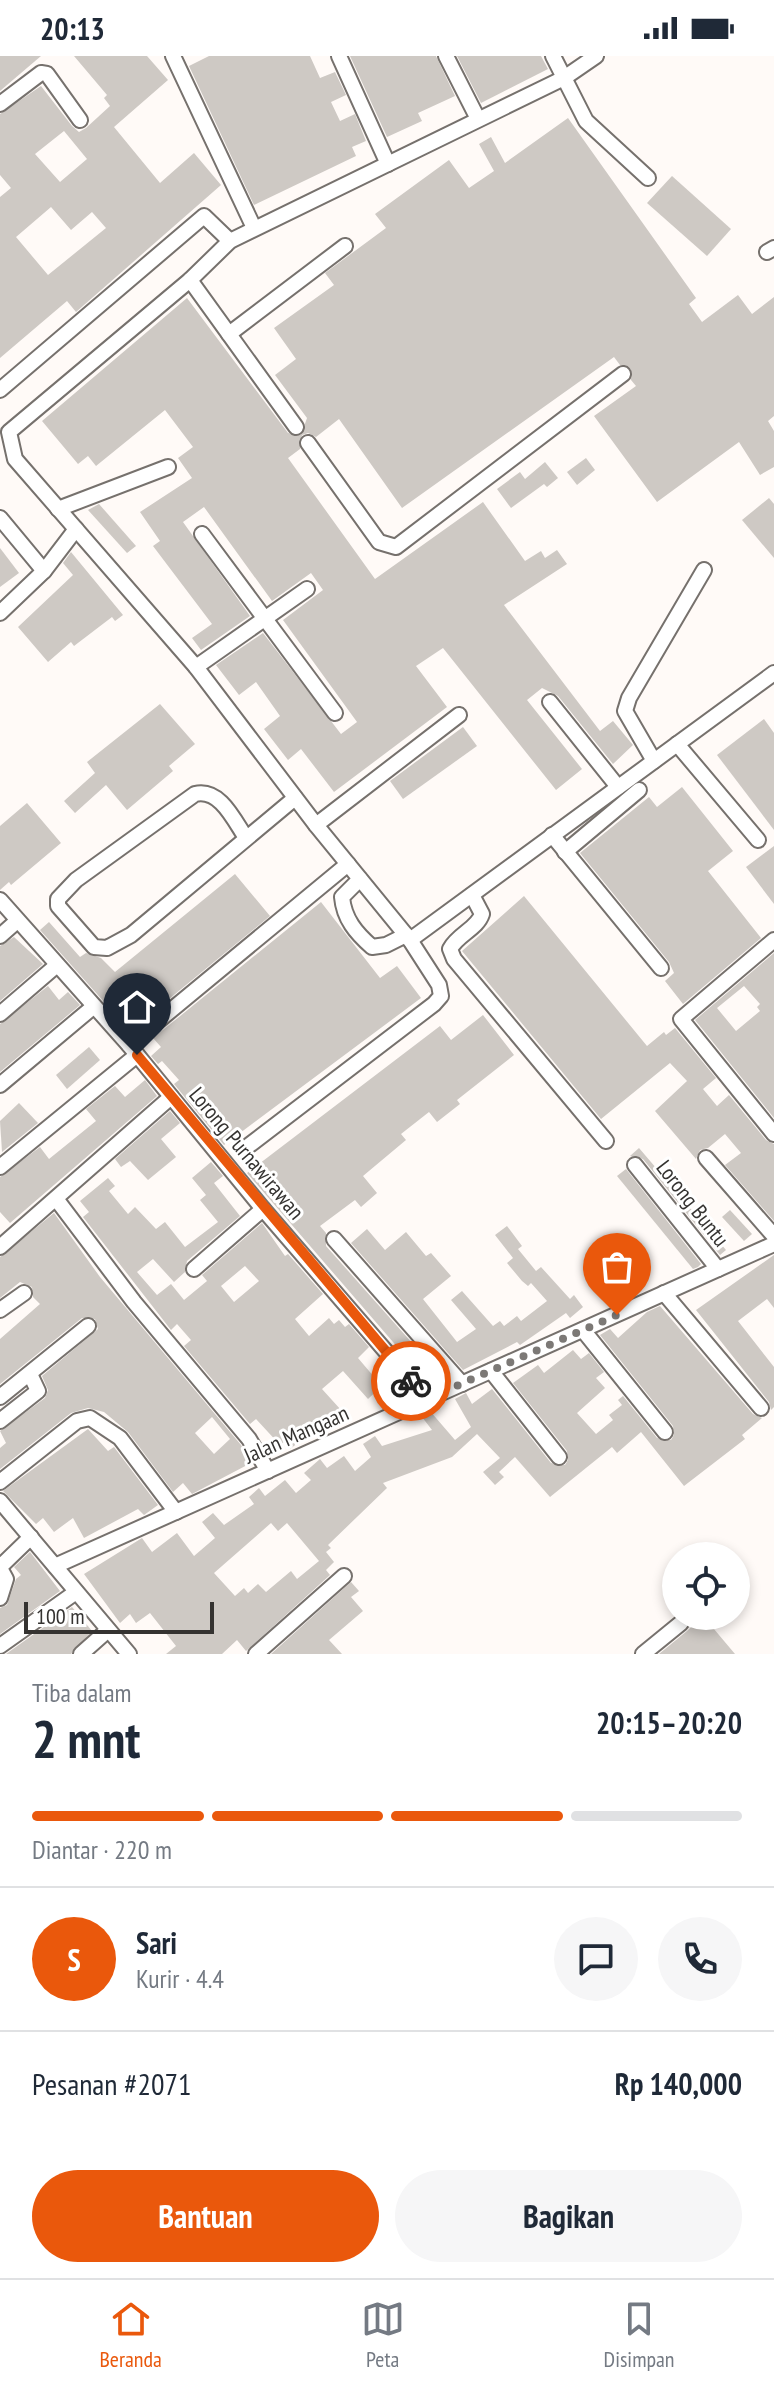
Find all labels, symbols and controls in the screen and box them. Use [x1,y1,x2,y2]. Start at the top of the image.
text: 20:13 [40,9,105,48]
pin [103,973,171,1055]
icon: home [115,985,159,1029]
street label: Lorong Purnawirawan [183,1081,311,1225]
street label: Lorong Buntu [651,1154,735,1252]
pin [583,1233,651,1315]
icon: bag [595,1245,639,1289]
courier [371,1341,451,1421]
icon: bike [389,1359,433,1403]
street label: Jalan Mangaan [238,1399,353,1470]
map controls [662,1542,750,1630]
button: locate [662,1542,750,1630]
scale bar [24,1598,214,1634]
text: 100 m [36,1602,85,1630]
text: Tiba dalam [32,1676,132,1709]
text: 20:15–20:20 [596,1703,742,1742]
text: 2 mnt [32,1705,140,1772]
text: Diantar · 220 m [32,1833,172,1866]
button: chat [554,1917,638,2001]
button: phone [658,1917,742,2001]
text: Sari [136,1923,177,1962]
text: S [67,1940,81,1979]
text: Kurir · 4.4 [136,1962,224,1995]
text: Pesanan #2071 [32,2064,191,2103]
text: Rp 140,000 [615,2064,742,2103]
button: Bantuan [32,2170,379,2262]
button: Bagikan [395,2170,742,2262]
tab: Beranda [99,2297,162,2373]
tab: Peta [361,2297,405,2373]
tab: Disimpan [604,2297,675,2373]

